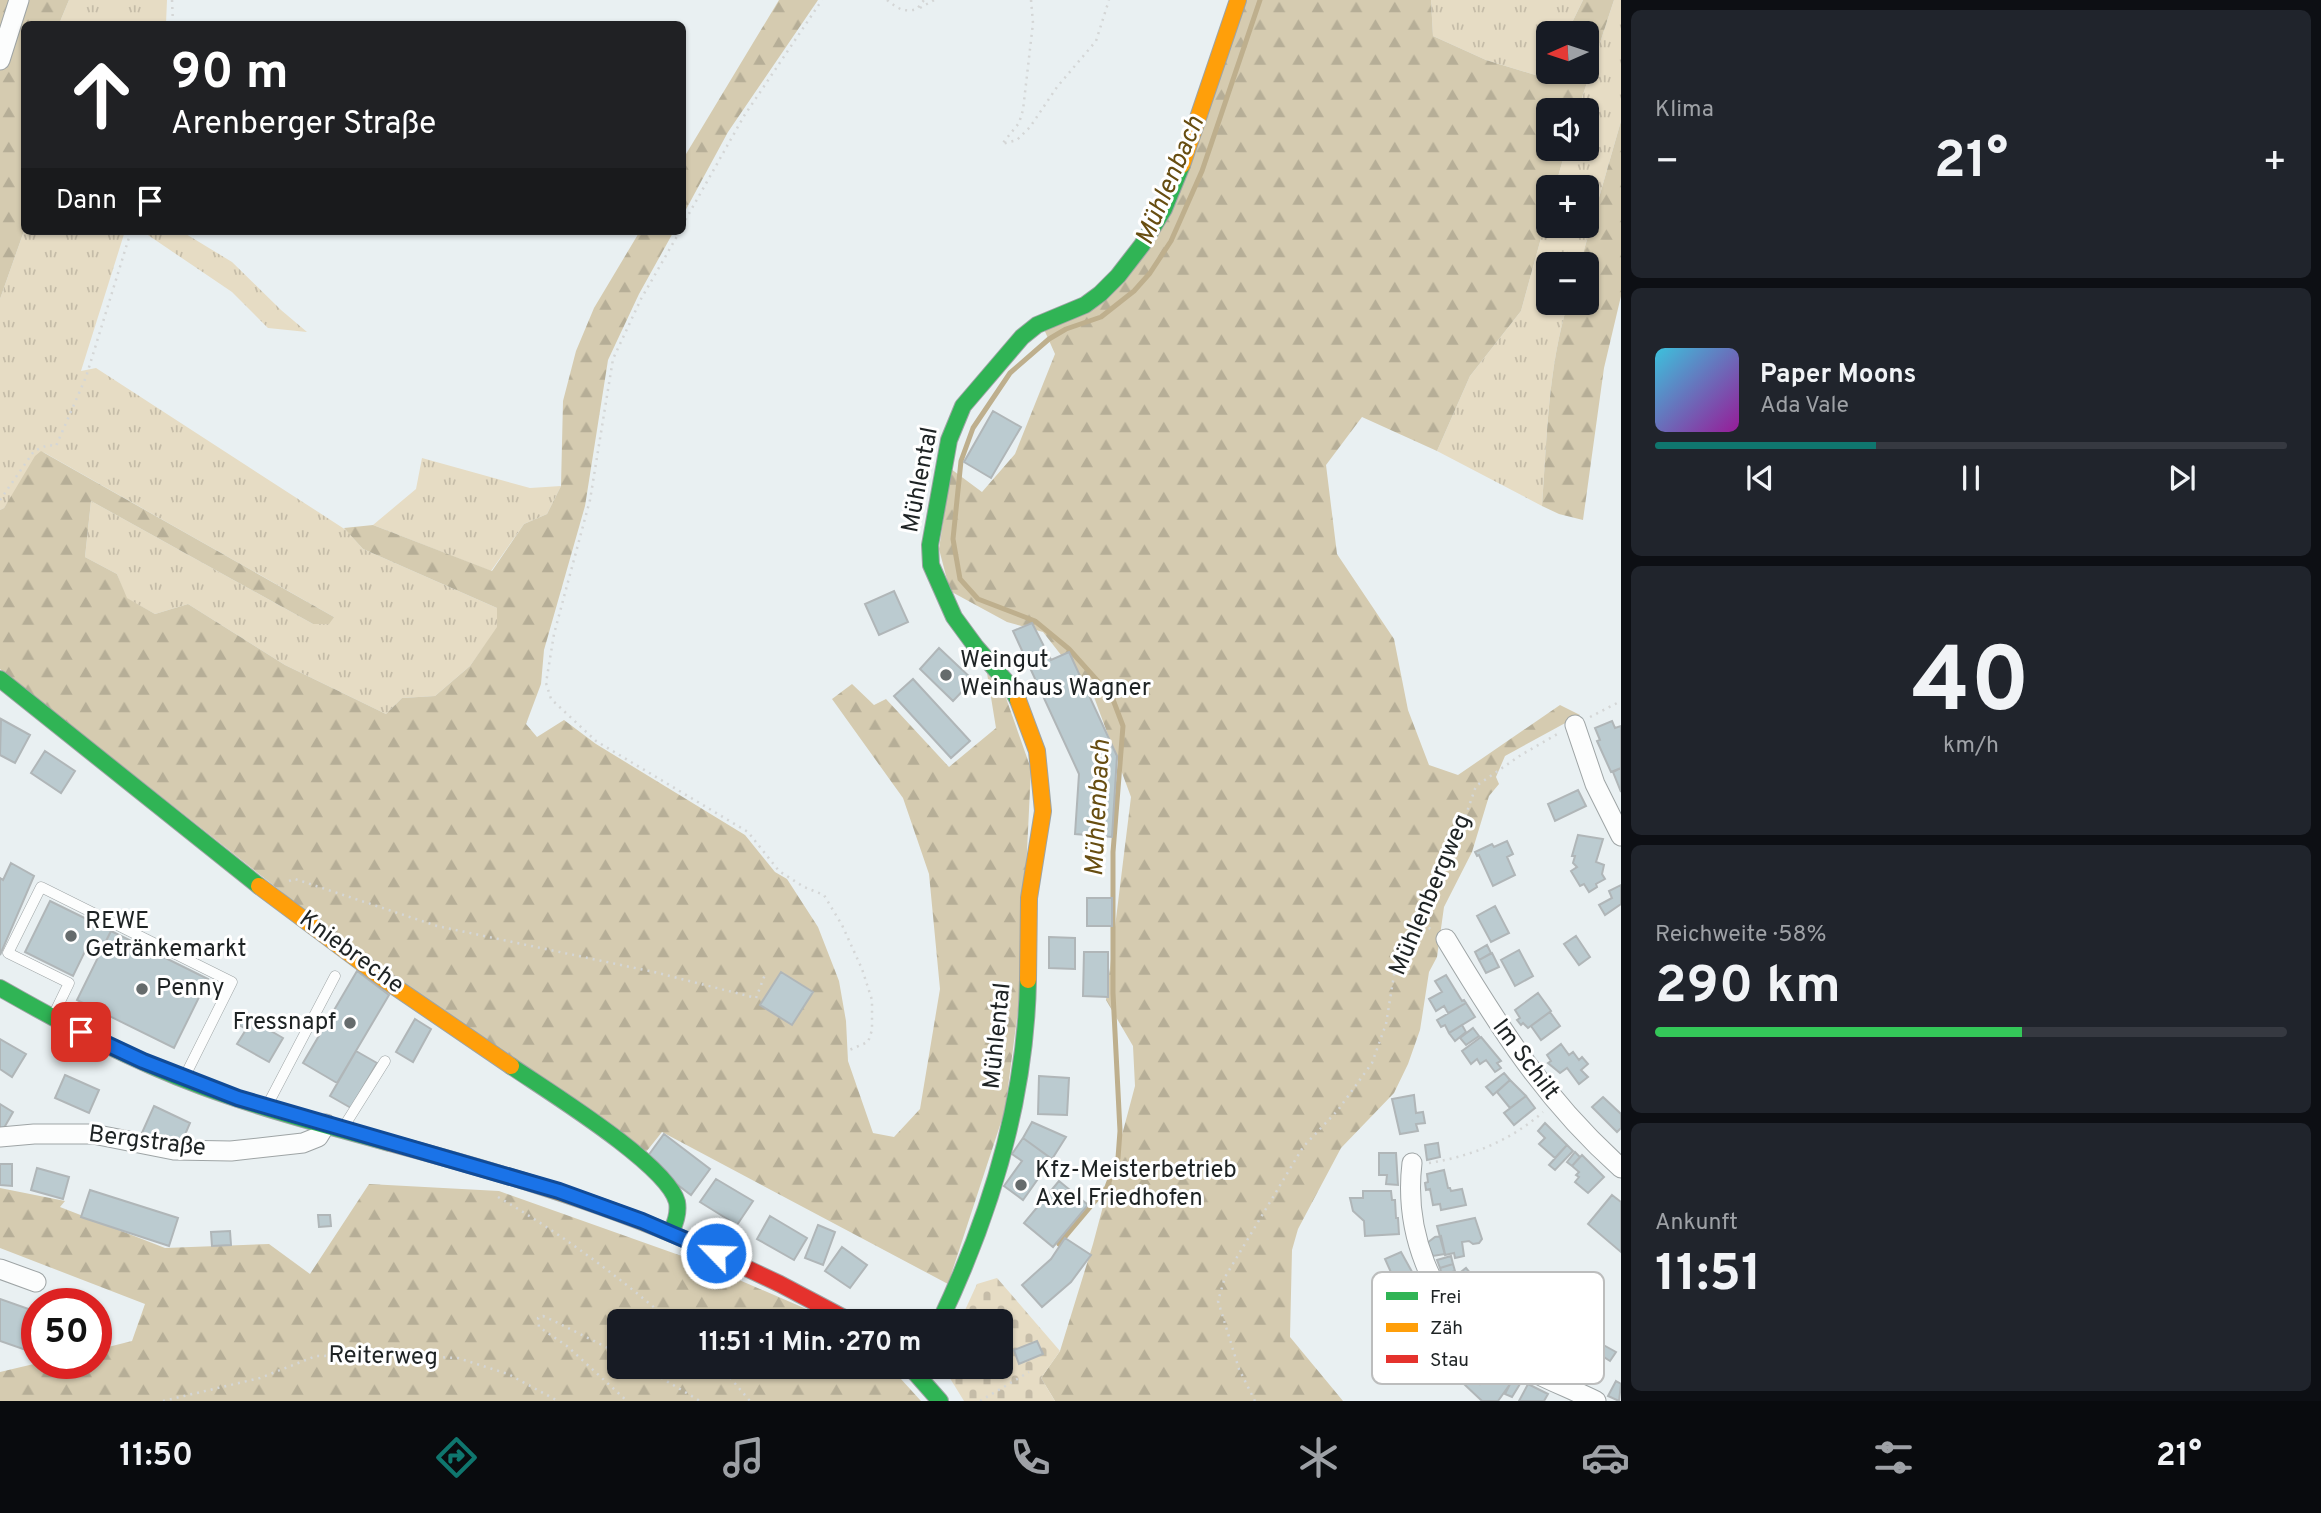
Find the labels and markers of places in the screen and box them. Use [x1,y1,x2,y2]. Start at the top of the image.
place label: Weingut Weinhaus Wagner [960,646,1151,704]
marker: Weingut Weinhaus Wagner [938,667,954,683]
place label: REWE Getränkemarkt [85,907,247,965]
marker: REWE Getränkemarkt [63,928,79,944]
place label: Penny [156,974,224,1004]
marker: Penny [134,981,150,997]
pin [51,1002,111,1062]
place label: Fressnapf [232,1008,336,1038]
marker: Fressnapf [342,1015,358,1031]
place label: Kfz-Meisterbetrieb Axel Friedhofen [1035,1156,1237,1214]
marker: Kfz-Meisterbetrieb Axel Friedhofen [1013,1177,1029,1193]

